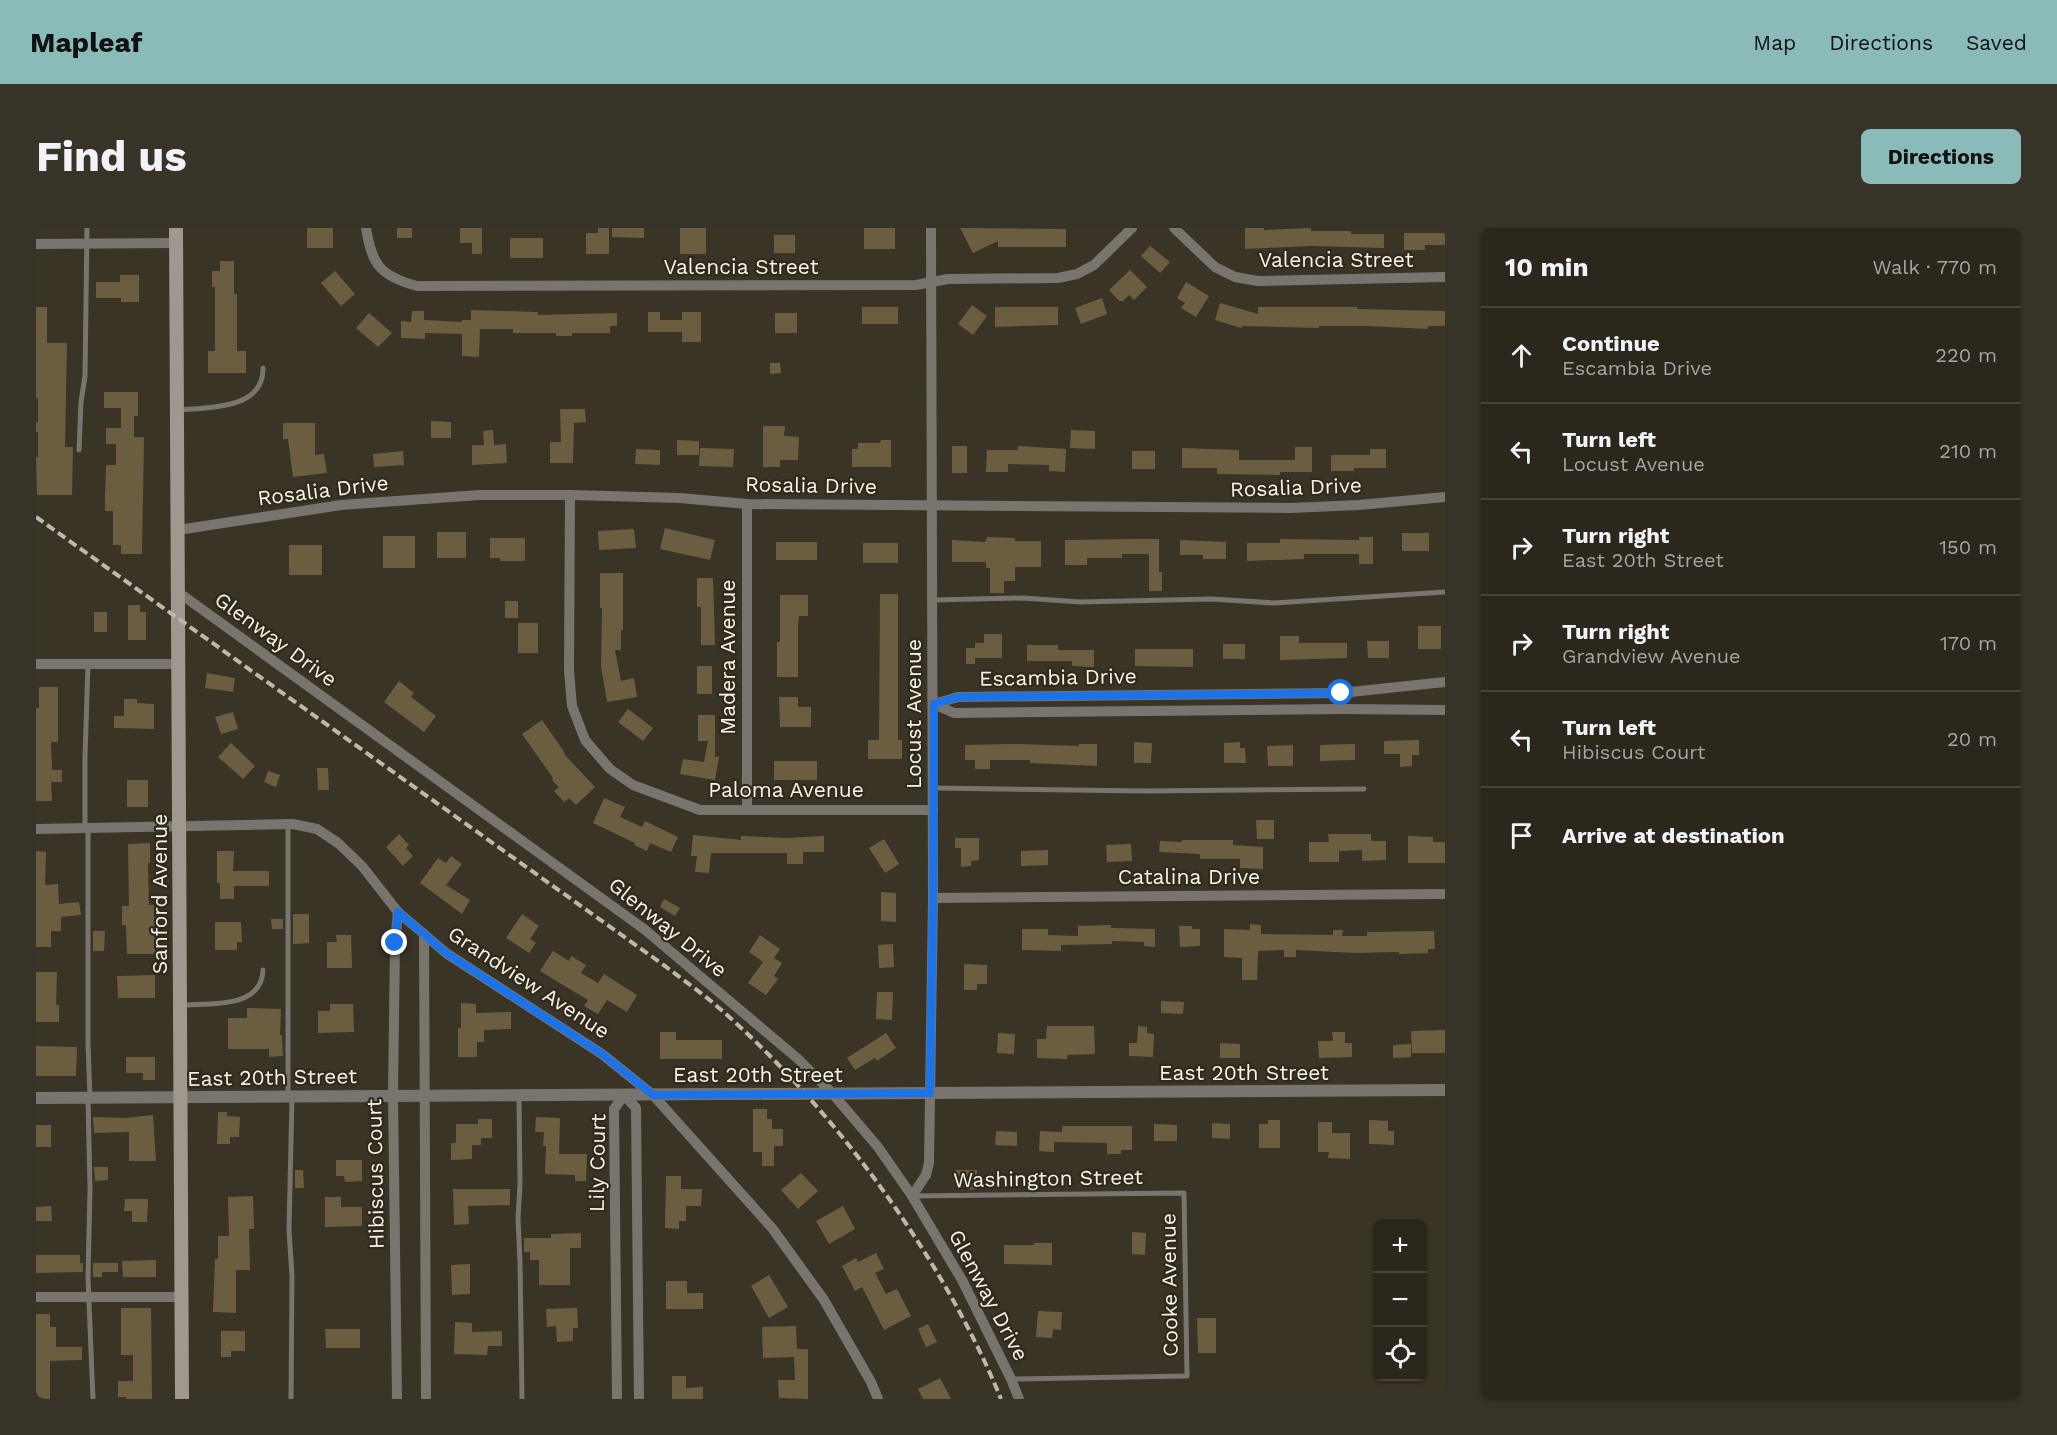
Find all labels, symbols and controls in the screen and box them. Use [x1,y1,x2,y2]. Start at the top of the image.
text: Mapleaf [30,26,142,59]
text: Map [1753,30,1796,55]
text: Directions [1829,30,1933,55]
text: Saved [1966,30,2027,55]
button: Directions [1861,129,2021,184]
text: Find us [36,132,187,181]
street label: Valencia Street [1259,247,1414,272]
text: 10 min [1505,252,1589,282]
street label: Valencia Street [664,254,819,279]
text: Walk · 770 m [1873,255,1997,279]
text: Continue [1562,331,1660,356]
icon: ahead [1505,339,1538,372]
text: 220 m [1935,343,1997,367]
text: Escambia Drive [1562,356,1712,380]
text: Turn left [1562,427,1656,452]
icon: left [1505,435,1538,468]
text: 210 m [1939,439,1997,463]
text: Locust Avenue [1562,452,1705,476]
street label: Rosalia Drive [256,470,390,510]
street label: Rosalia Drive [745,471,877,499]
street label: Rosalia Drive [1230,472,1362,502]
text: Turn right [1562,523,1669,548]
icon: right [1505,531,1538,564]
text: 150 m [1939,535,1997,559]
text: East 20th Street [1562,548,1724,572]
street label: Madera Avenue [715,579,740,735]
street label: Glenway Drive [210,586,342,692]
text: Turn right [1562,619,1669,644]
icon: right [1505,627,1538,660]
text: 170 m [1940,631,1997,655]
street label: Locust Avenue [901,639,926,789]
text: Grandview Avenue [1562,644,1741,668]
street label: Escambia Drive [979,663,1137,691]
route start [1327,679,1353,705]
text: Turn left [1562,715,1656,740]
icon: left [1505,723,1538,756]
text: 20 m [1947,727,1997,751]
text: Hibiscus Court [1562,740,1705,764]
street label: Paloma Avenue [708,777,864,802]
street label: Sanford Avenue [147,814,172,974]
icon: arrive [1505,819,1538,852]
text: Arrive at destination [1562,823,1785,848]
street label: Catalina Drive [1118,864,1260,889]
street label: Glenway Drive [604,872,732,982]
street label: Grandview Avenue [444,920,614,1044]
route end [381,929,407,955]
street label: East 20th Street [1159,1060,1329,1085]
street label: East 20th Street [673,1062,843,1087]
street label: East 20th Street [187,1063,357,1091]
street label: Hibiscus Court [361,1098,389,1249]
street label: Lily Court [584,1113,610,1212]
street label: Washington Street [953,1164,1143,1192]
street label: Cooke Avenue [1155,1213,1183,1357]
map controls [1373,1219,1427,1381]
button: + [1373,1219,1427,1273]
street label: Glenway Drive [944,1225,1034,1365]
button: − [1373,1273,1427,1327]
button: locate [1373,1327,1427,1381]

